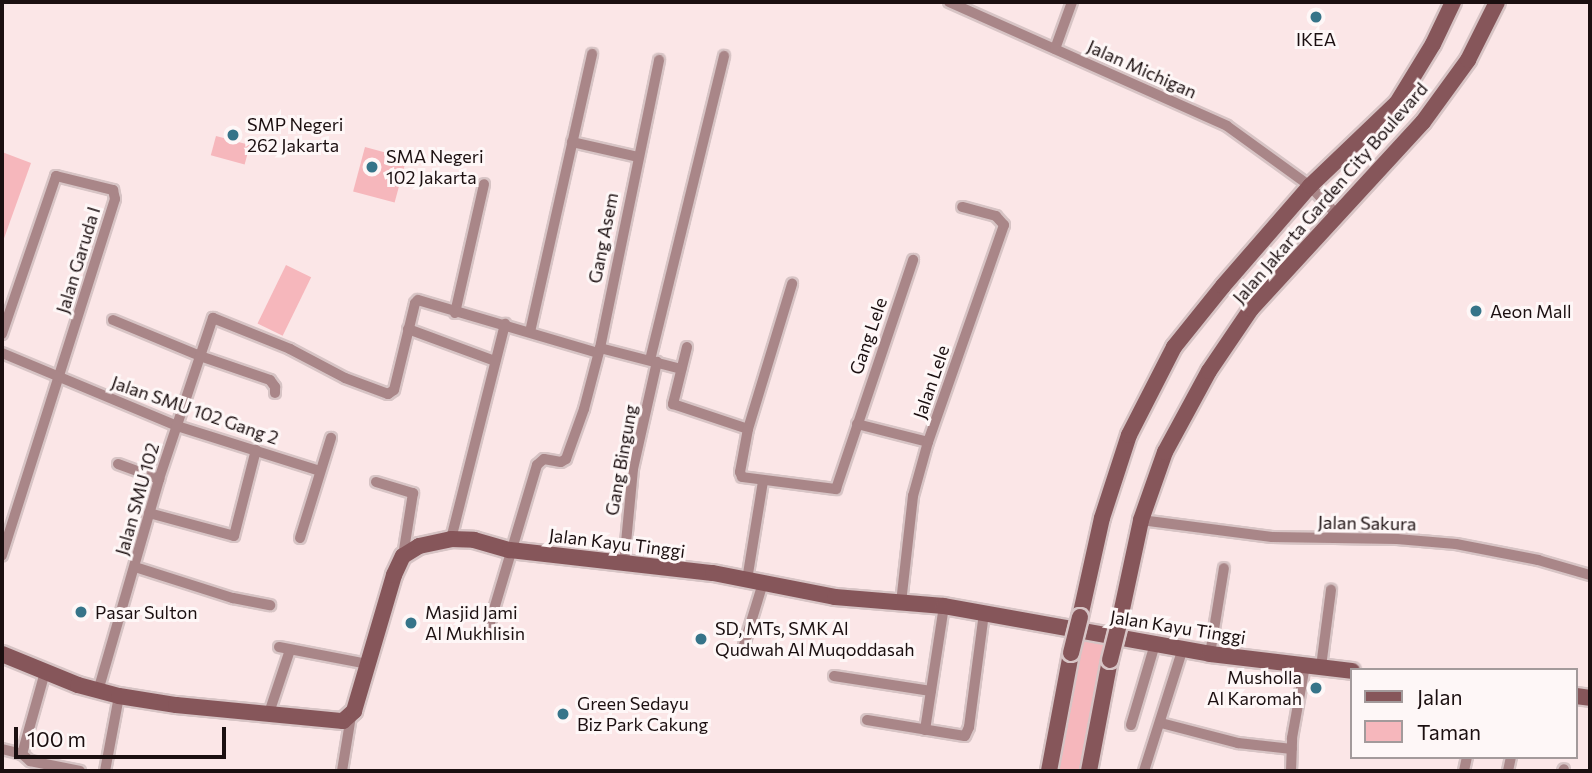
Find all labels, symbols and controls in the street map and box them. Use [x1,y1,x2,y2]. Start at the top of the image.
marker: IKEA [1308,9,1324,25]
place label: IKEA [1296,28,1336,50]
street label: Jalan Michigan [1084,35,1200,103]
street label: Jalan Jakarta Garden City Boulevard [1228,78,1432,308]
place label: SMP Negeri 262 Jakarta [247,114,343,156]
marker: SMP Negeri 262 Jakarta [225,127,241,143]
place label: SMA Negeri 102 Jakarta [386,146,484,188]
marker: SMA Negeri 102 Jakarta [364,159,380,175]
street label: Gang Asem [584,191,622,285]
street label: Jalan Garuda I [52,204,104,316]
street label: Gang Lele [845,295,891,377]
place label: Aeon Mall [1490,300,1572,322]
marker: Aeon Mall [1468,303,1484,319]
street label: Jalan Lele [908,342,954,422]
street label: Jalan SMU 102 Gang 2 [109,371,281,449]
street label: Gang Bingung [601,403,641,517]
street label: Jalan SMU 102 [111,440,163,558]
street label: Jalan Sakura [1318,511,1416,535]
street label: Jalan Kayu Tinggi [548,524,686,562]
place label: Pasar Sulton [95,601,197,623]
place label: Masjid Jami Al Mukhlisin [425,602,525,644]
marker: Pasar Sulton [73,604,89,620]
street label: Jalan Kayu Tinggi [1109,606,1247,648]
marker: Masjid Jami Al Mukhlisin [403,615,419,631]
place label: SD, MTs, SMK Al Qudwah Al Muqoddasah [715,618,915,660]
marker: SD, MTs, SMK Al Qudwah Al Muqoddasah [693,631,709,647]
place label: Musholla Al Karomah [1207,667,1302,710]
legend [1350,668,1578,759]
marker: Musholla Al Karomah [1308,680,1324,696]
text: Jalan [1417,684,1462,709]
place label: Green Sedayu Biz Park Cakung [577,693,708,736]
marker: Green Sedayu Biz Park Cakung [555,706,571,722]
scale bar [18,714,229,758]
text: Taman [1417,719,1481,744]
text: 100 m [27,726,86,751]

